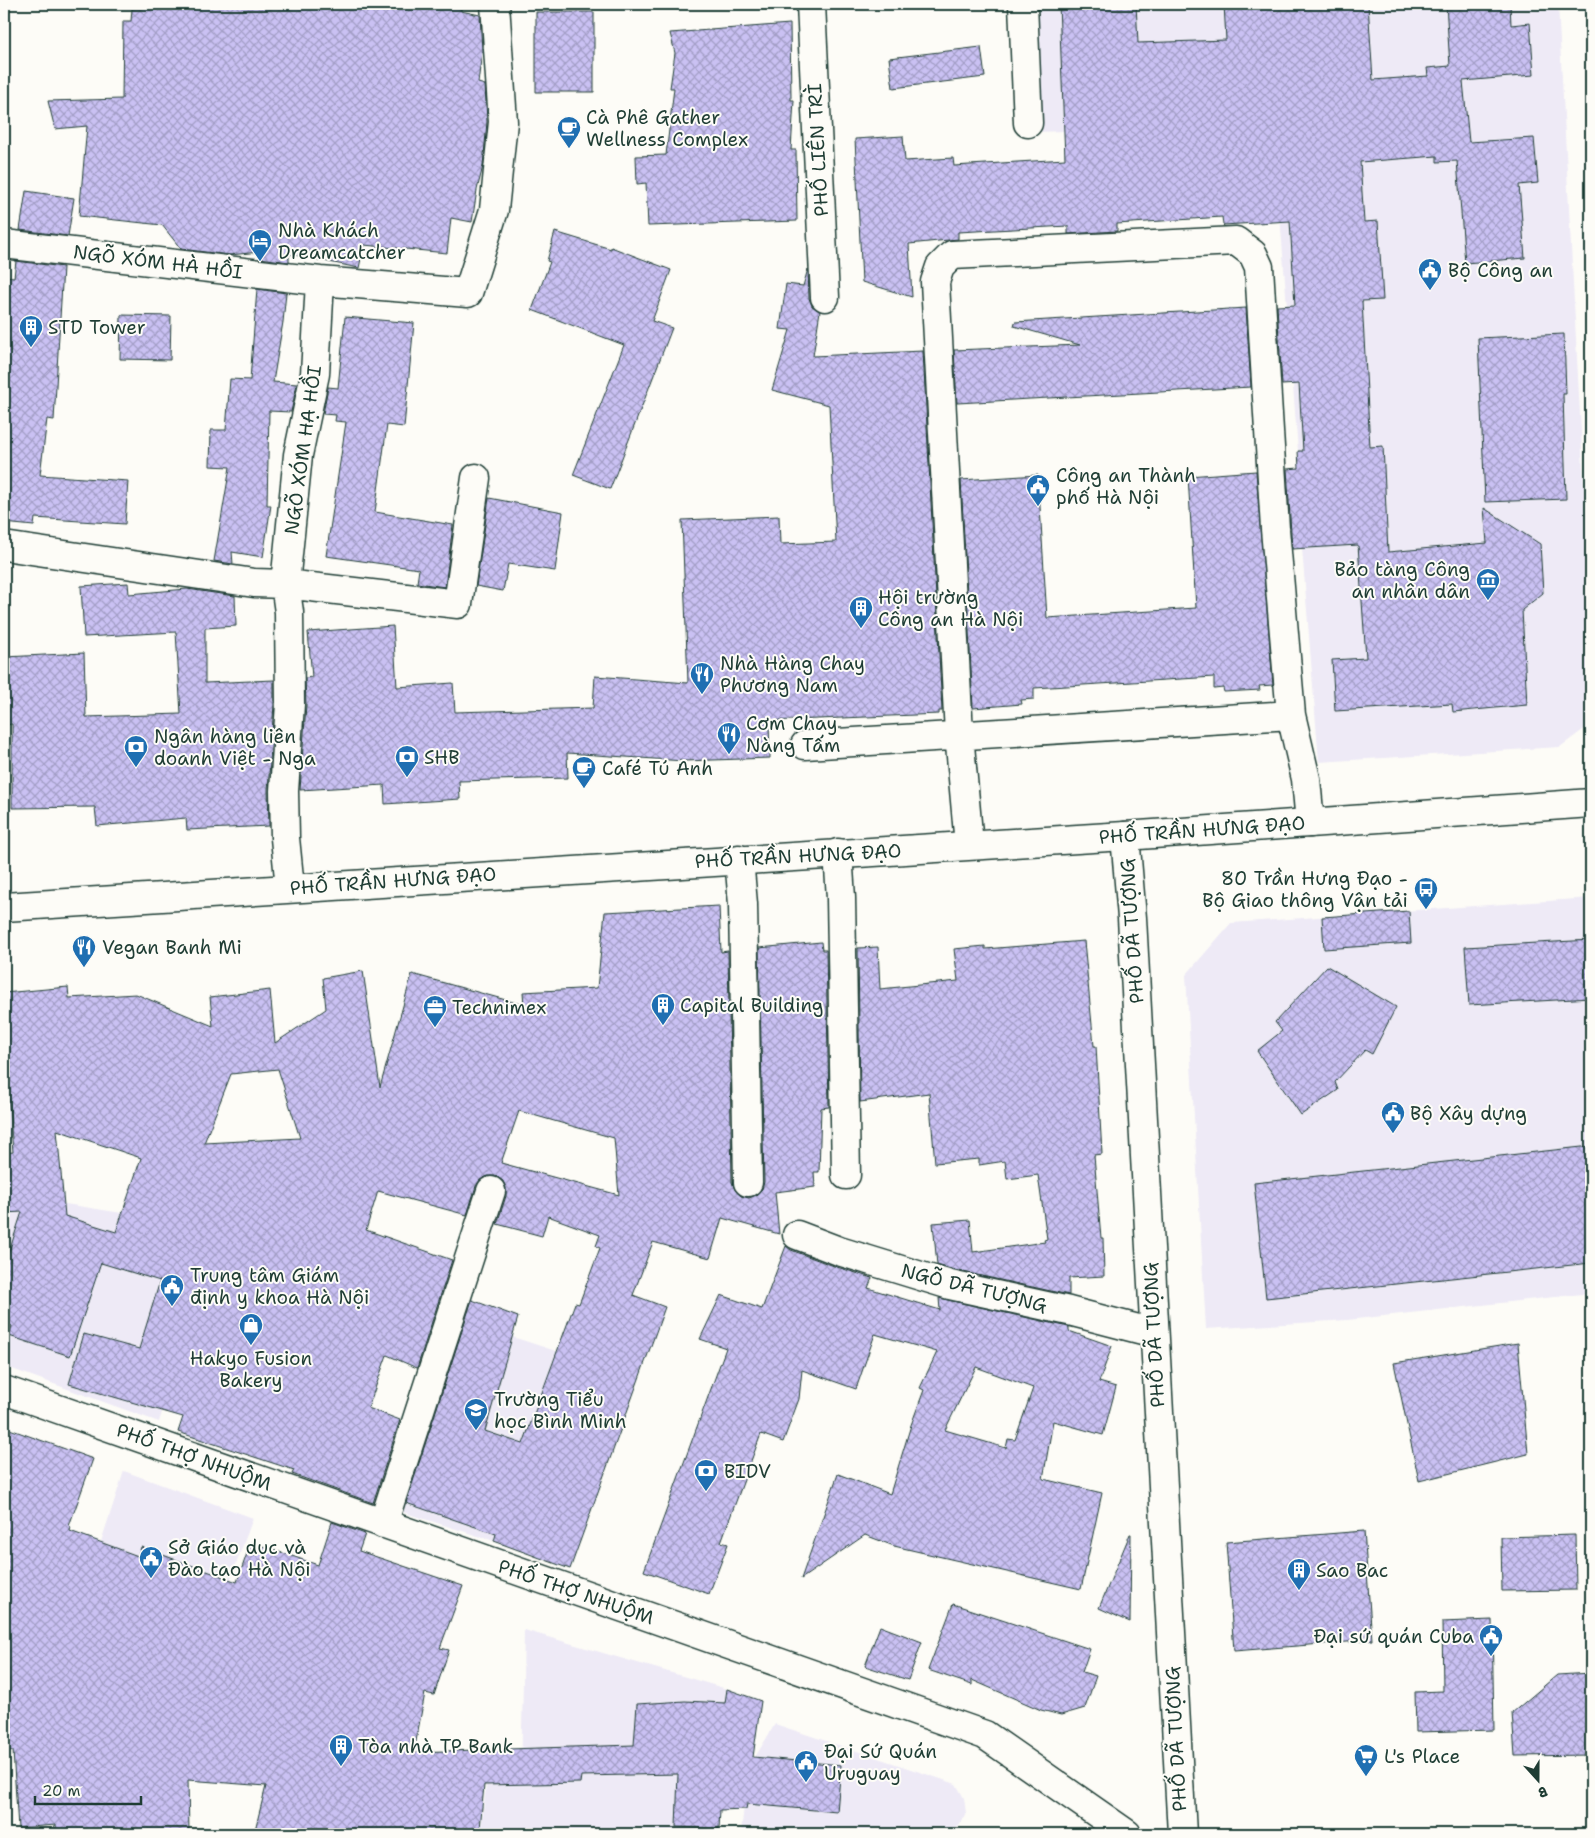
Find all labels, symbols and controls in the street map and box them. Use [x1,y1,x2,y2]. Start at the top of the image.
street label: PHỐ LIÊN TRÌ [799,83,834,217]
place label: Cà Phê Gather Wellness Complex [586,105,748,152]
cafe icon: Cà Phê Gather Wellness Complex [556,115,582,149]
place label: Nhà Khách Dreamcatcher [278,218,406,265]
hotel icon: Nhà Khách Dreamcatcher [247,228,273,262]
street label: NGÕ XÓM HÀ HỒI [72,236,245,285]
public building icon: Bộ Công an [1417,257,1443,291]
place label: Bộ Công an [1448,258,1553,283]
building icon: STD Tower [18,314,44,348]
place label: STD Tower [48,315,146,340]
street label: NGÕ XÓM HẠ HỒI [276,363,327,536]
place label: Công an Thành phố Hà Nội [1056,463,1196,510]
public building icon: Công an Thành phố Hà Nội [1025,473,1051,507]
place label: Bảo tàng Công an nhân dân [1334,557,1470,604]
museum icon: Bảo tàng Công an nhân dân [1475,567,1501,601]
place label: Hội trường Công an Hà Nội [878,585,1023,632]
building icon: Hội trường Công an Hà Nội [848,595,874,629]
place label: Nhà Hàng Chay Phương Nam [720,651,865,698]
restaurant icon: Nhà Hàng Chay Phương Nam [689,661,715,695]
place label: Cơm Chay Nàng Tấm [746,711,840,758]
restaurant icon: Cơm Chay Nàng Tấm [716,721,742,755]
place label: Ngân hàng liên doanh Việt - Nga [154,724,316,771]
bank icon: Ngân hàng liên doanh Việt - Nga [123,734,149,768]
bank icon: SHB [394,744,420,778]
place label: SHB [424,745,459,770]
cafe icon: Café Tú Anh [571,755,597,789]
place label: Café Tú Anh [602,756,713,781]
street label: PHỐ TRẦN HƯNG ĐẠO [1098,807,1306,850]
street label: PHỐ TRẦN HƯNG ĐẠO [694,835,902,874]
street label: PHỐ DÃ TƯỢNG [1111,857,1150,1005]
street label: PHỐ TRẦN HƯNG ĐẠO [289,858,497,901]
place label: 80 Trần Hưng Đạo - Bộ Giao thông Vận tải [1202,866,1408,913]
bus stop icon: 80 Trần Hưng Đạo - Bộ Giao thông Vận tải [1413,876,1439,910]
restaurant icon: Vegan Banh Mi [71,934,97,968]
place label: Vegan Banh Mi [102,935,242,960]
building icon: Capital Building [650,992,676,1026]
place label: Capital Building [680,993,824,1018]
office icon: Technimex [422,994,448,1028]
place label: Technimex [452,995,546,1020]
public building icon: Bộ Xây dựng [1380,1100,1406,1134]
place label: Bộ Xây dựng [1410,1101,1527,1126]
street label: NGÕ DÃ TƯỢNG [898,1257,1050,1318]
street label: PHỐ DÃ TƯỢNG [1135,1262,1170,1409]
place label: Trung tâm Giám định y khoa Hà Nội [190,1263,369,1310]
public building icon: Trung tâm Giám định y khoa Hà Nội [159,1273,185,1307]
shop icon: Hakyo Fusion Bakery [238,1312,264,1346]
place label: Hakyo Fusion Bakery [190,1346,312,1393]
place label: Trường Tiểu học Bình Minh [494,1387,627,1434]
school or university icon: Trường Tiểu học Bình Minh [463,1397,489,1431]
street label: PHỐ THỢ NHUỘM [113,1415,276,1497]
bank icon: BIDV [693,1458,719,1492]
place label: BIDV [724,1459,771,1484]
place label: Sở Giáo dục và Đào tạo Hà Nội [168,1535,311,1582]
public building icon: Sở Giáo dục và Đào tạo Hà Nội [138,1545,164,1579]
street label: PHỐ THỢ NHUỘM [495,1551,658,1630]
building icon: Sao Bac [1286,1557,1312,1591]
place label: Sao Bac [1316,1558,1388,1583]
public building icon: Đại sứ quán Cuba [1478,1623,1504,1657]
place label: Đại sứ quán Cuba [1313,1624,1474,1649]
street label: PHỐ DÃ TƯỢNG [1157,1666,1192,1813]
building icon: Tòa nhà TP Bank [328,1733,354,1767]
place label: Tòa nhà TP Bank [358,1734,514,1759]
place label: Đại Sứ Quán Uruguay [824,1739,937,1786]
supermarket icon: L's Place [1353,1743,1379,1777]
place label: L's Place [1384,1744,1460,1769]
public building icon: Đại Sứ Quán Uruguay [793,1749,819,1783]
north arrow [1512,1756,1562,1806]
scale bar [35,1773,141,1805]
text: 20 m [42,1781,81,1801]
text: B [1535,1782,1550,1802]

